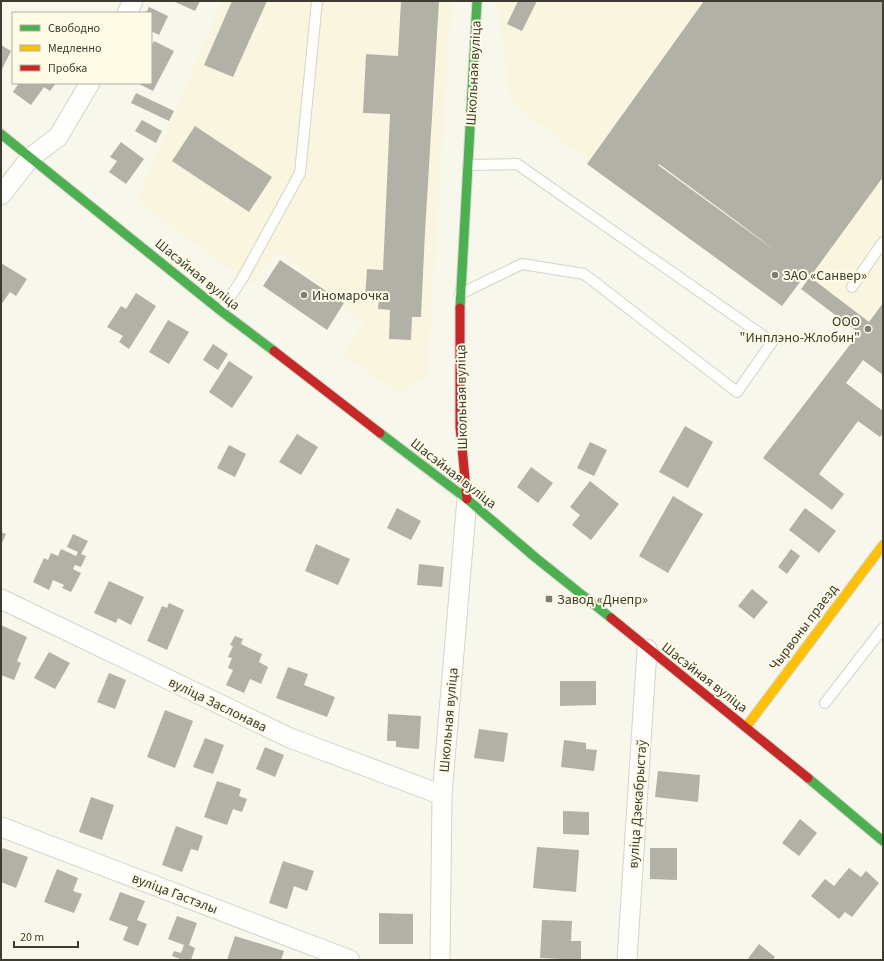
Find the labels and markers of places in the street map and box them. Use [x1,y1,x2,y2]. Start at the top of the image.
place label: ЗАО «Санвер» [783,266,867,286]
marker: ЗАО «Санвер» [770,270,780,280]
place label: Иномарочка [312,286,389,306]
marker: Иномарочка [299,290,309,300]
place label: ООО "Инплэно-Жлобин" [740,312,860,348]
marker: ООО "Инплэно-Жлобин" [863,324,873,334]
place label: Завод «Днепр» [557,590,648,610]
marker: Завод «Днепр» [544,594,554,604]

